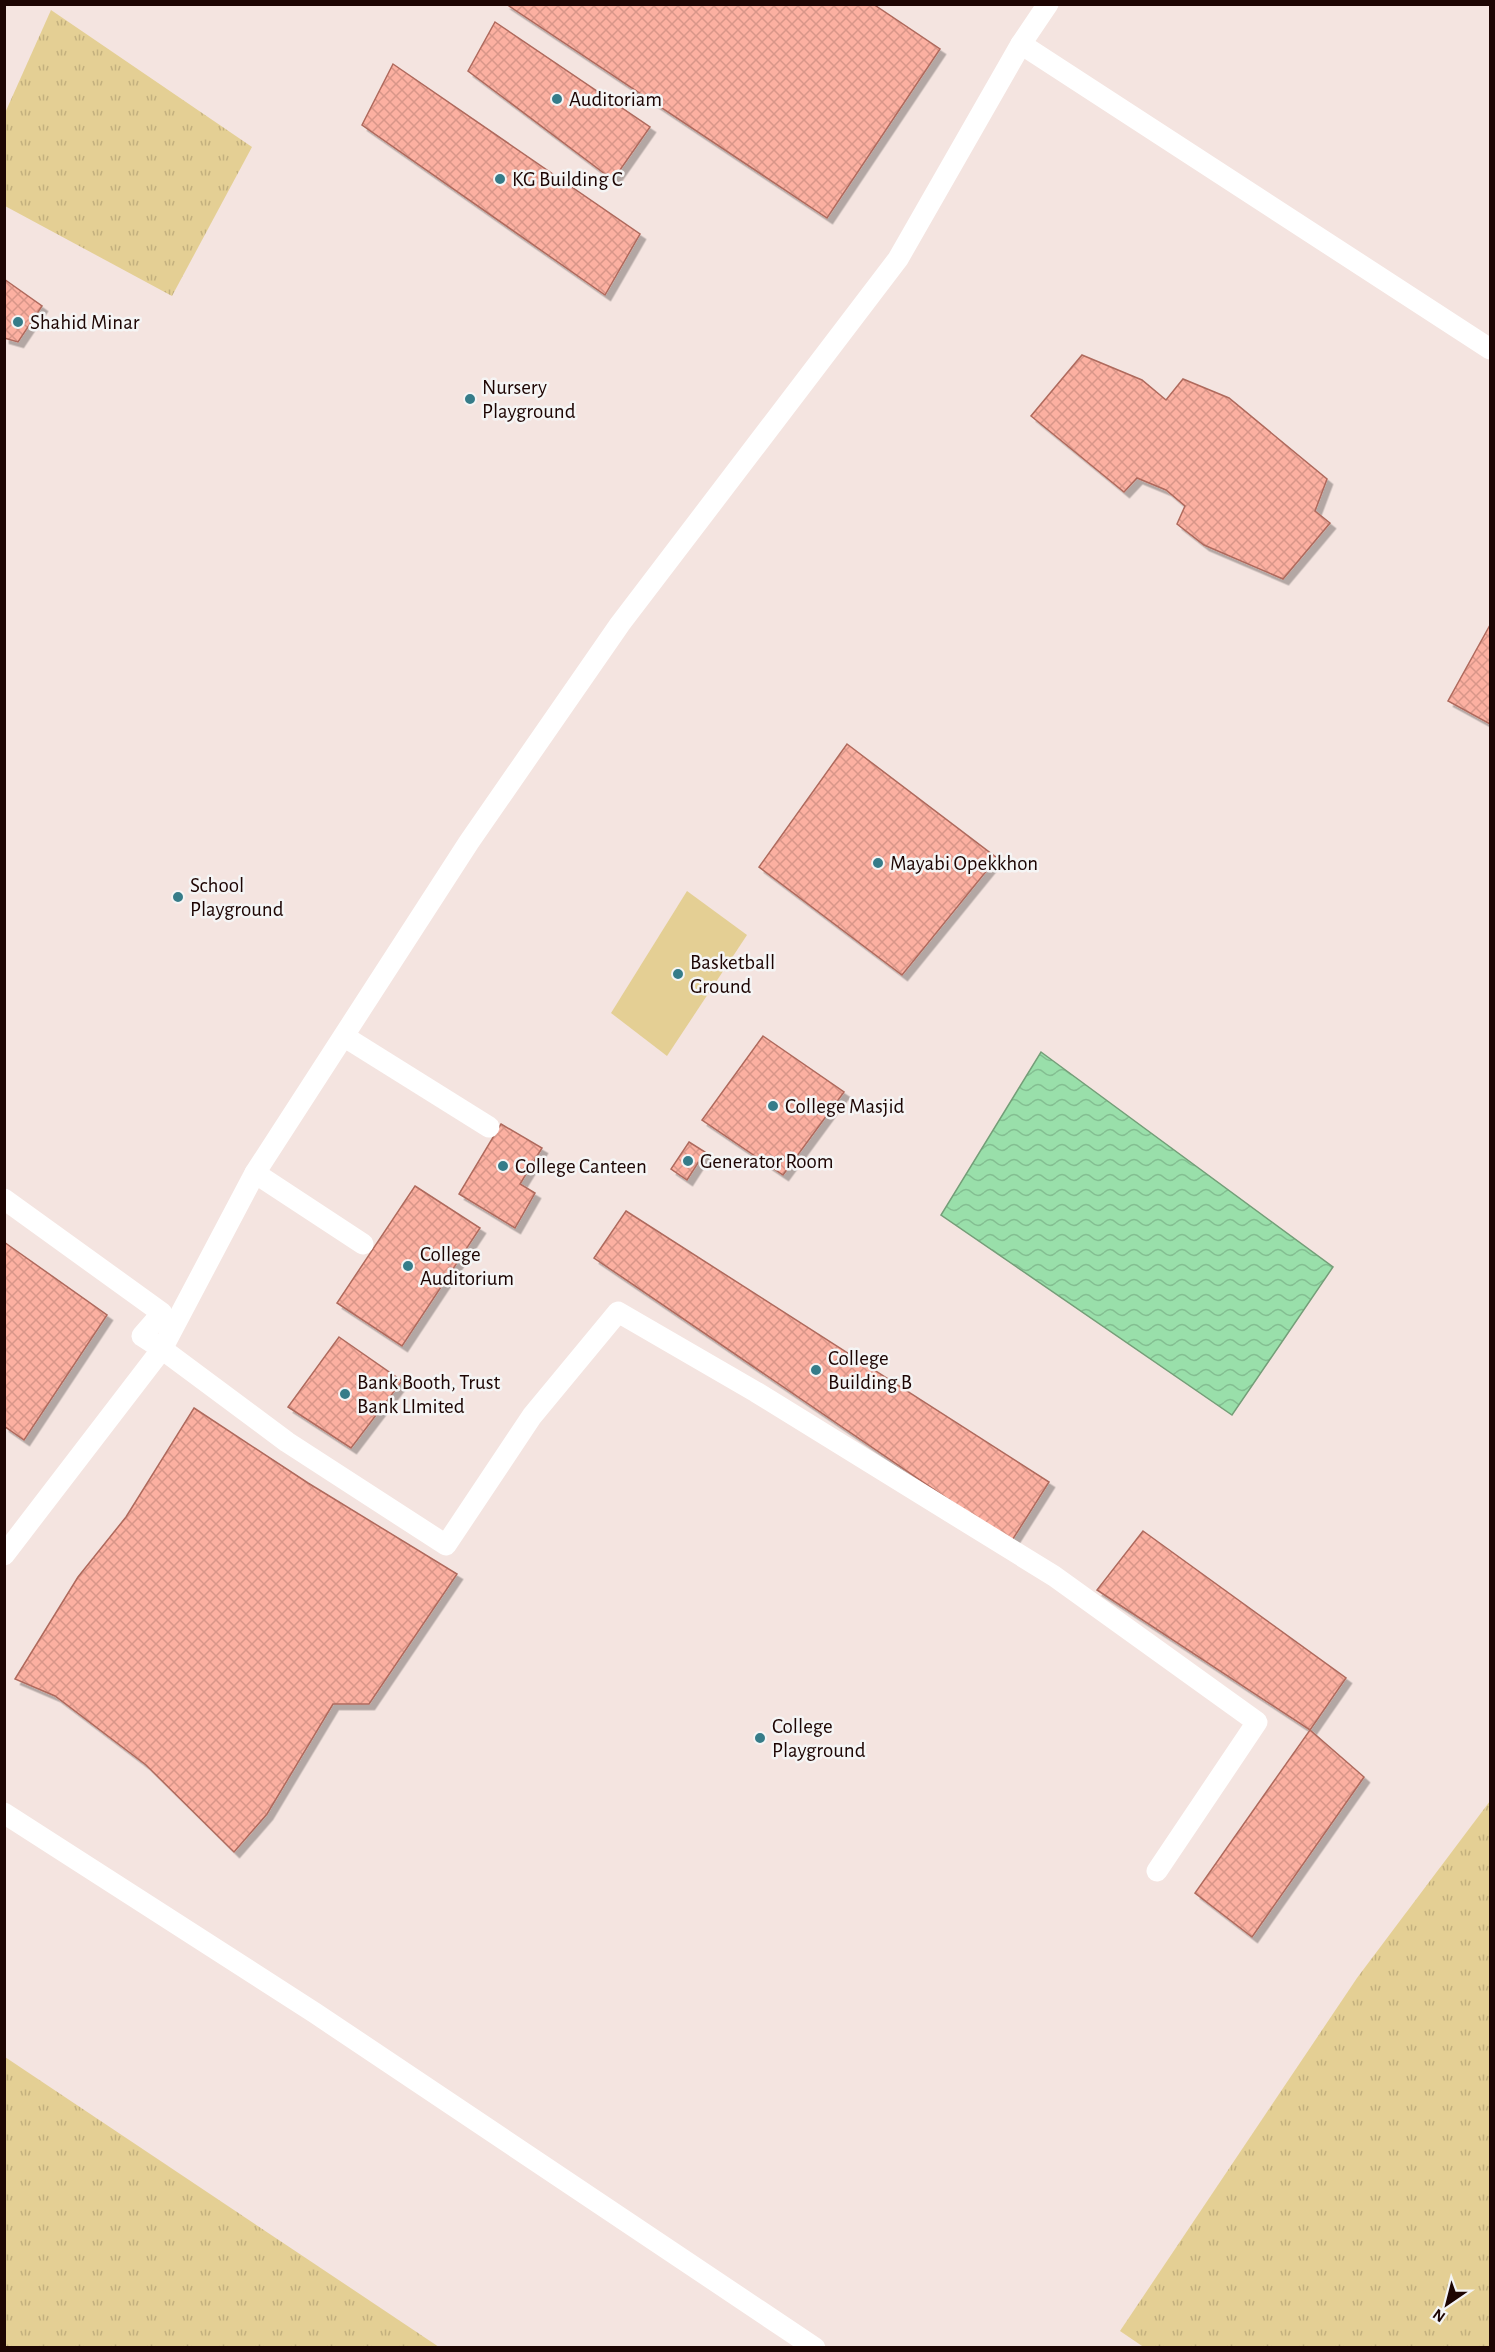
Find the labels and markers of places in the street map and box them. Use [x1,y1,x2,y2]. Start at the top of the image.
place label: Auditoriam [569,89,662,110]
marker: Auditoriam [550,92,564,106]
place label: KG Building C [512,169,623,190]
marker: KG Building C [493,172,507,186]
place label: Shahid Minar [30,312,140,333]
marker: Shahid Minar [11,315,25,329]
place label: Nursery Playground [482,377,576,422]
marker: Nursery Playground [463,392,477,406]
place label: Mayabi Opekkhon [890,853,1038,874]
marker: Mayabi Opekkhon [871,856,885,870]
place label: School Playground [190,875,284,920]
marker: School Playground [171,890,185,904]
place label: Basketball Ground [690,952,775,997]
marker: Basketball Ground [671,967,685,981]
place label: College Masjid [785,1096,905,1117]
marker: College Masjid [766,1099,780,1113]
place label: Generator Room [700,1151,834,1172]
marker: Generator Room [681,1154,695,1168]
place label: College Canteen [515,1156,647,1177]
marker: College Canteen [496,1159,510,1173]
place label: College Auditorium [420,1244,514,1289]
marker: College Auditorium [401,1259,415,1273]
place label: College Building B [828,1348,912,1393]
marker: College Building B [809,1363,823,1377]
place label: Bank Booth, Trust Bank LImited [357,1372,500,1417]
marker: Bank Booth, Trust Bank LImited [338,1387,352,1401]
place label: College Playground [772,1716,866,1761]
marker: College Playground [753,1731,767,1745]

